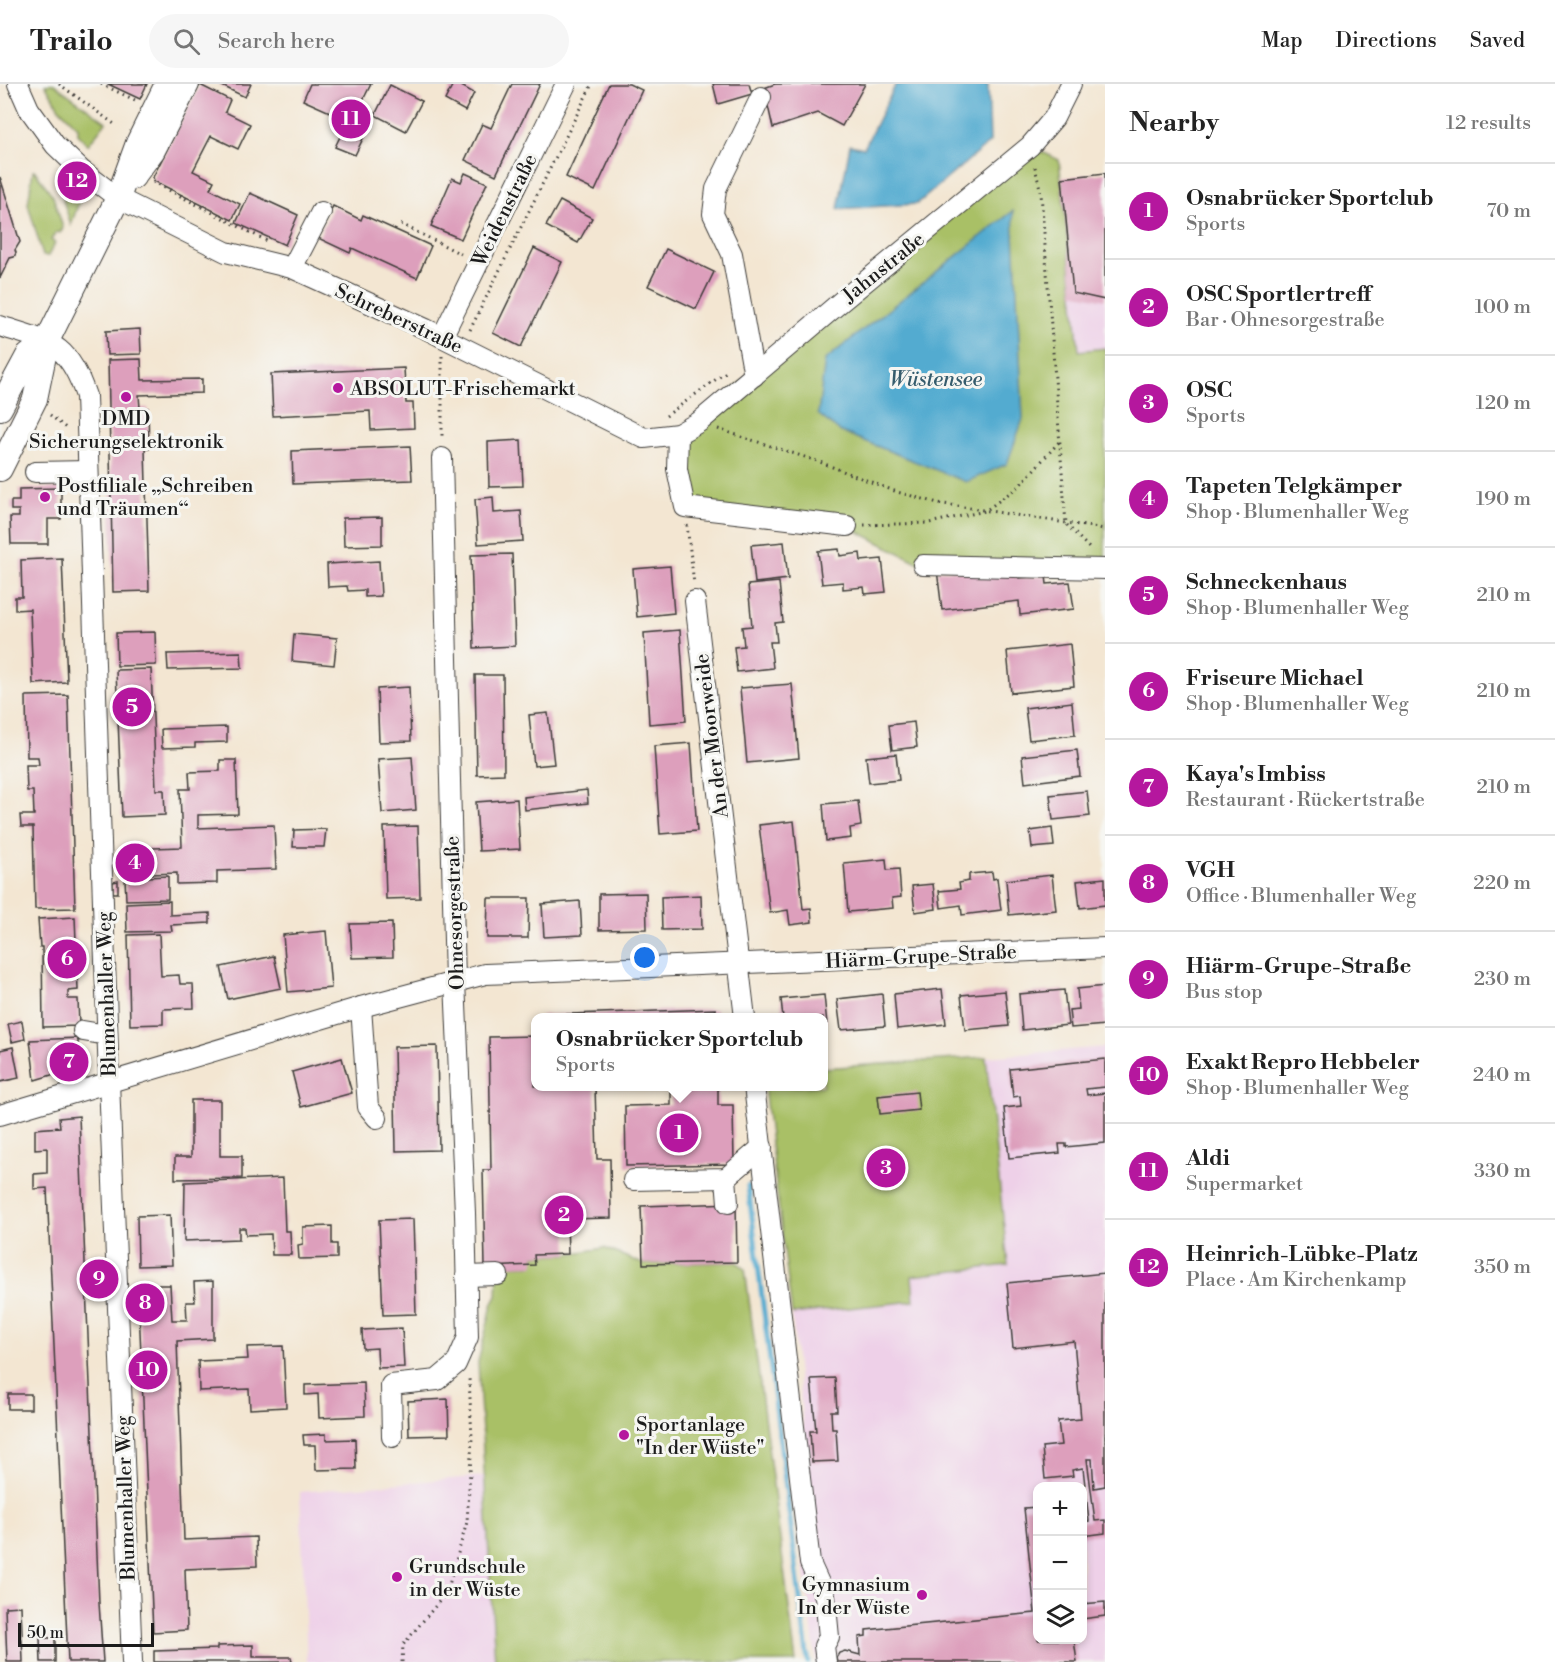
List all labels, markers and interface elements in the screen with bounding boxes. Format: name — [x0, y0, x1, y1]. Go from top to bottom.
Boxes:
search box — [149, 14, 569, 68]
text: Trailo — [30, 24, 113, 59]
icon: search — [170, 25, 203, 58]
text: Search here — [218, 28, 335, 55]
text: Map — [1261, 28, 1303, 54]
text: Directions — [1336, 28, 1437, 54]
text: Saved — [1470, 28, 1525, 54]
pin: 11 — [332, 96, 370, 141]
text: Nearby — [1129, 107, 1219, 139]
text: 12 results — [1446, 111, 1531, 136]
street label: Weidenstraße — [467, 150, 544, 272]
pin: 12 — [58, 158, 97, 204]
text: Osnabrücker Sportclub — [1186, 185, 1434, 212]
text: 1 — [1144, 199, 1153, 224]
text: 70 m — [1487, 199, 1531, 224]
text: Sports — [1186, 212, 1245, 237]
street label: Jahnstraße — [837, 227, 930, 309]
street label: Schreberstraße — [331, 279, 466, 360]
text: OSC Sportlertreff — [1186, 281, 1371, 308]
text: 2 — [1142, 295, 1155, 320]
text: 100 m — [1475, 295, 1531, 320]
text: Bar · Ohnesorgestraße — [1186, 308, 1385, 333]
water label: Wüstensee — [890, 367, 983, 393]
place label: ABSOLUT-Frischemarkt — [349, 377, 576, 402]
text: OSC — [1186, 377, 1232, 404]
marker: ABSOLUT-Frischemarkt — [331, 381, 345, 395]
marker: DMD Sicherungselektronik — [119, 390, 133, 404]
text: 3 — [1142, 391, 1155, 416]
text: 120 m — [1476, 391, 1531, 416]
text: Sports — [1186, 404, 1245, 429]
place label: DMD Sicherungselektronik — [29, 407, 225, 455]
text: Tapeten Telgkämper — [1186, 473, 1402, 500]
place label: Postfiliale „Schreiben und Träumen“ — [57, 474, 254, 522]
text: 4 — [1142, 487, 1155, 512]
text: 190 m — [1476, 487, 1531, 512]
marker: Postfiliale „Schreiben und Träumen“ — [38, 490, 52, 504]
text: Shop · Blumenhaller Weg — [1186, 500, 1409, 525]
text: Schneckenhaus — [1186, 569, 1347, 596]
text: 5 — [1142, 583, 1155, 608]
text: 210 m — [1476, 583, 1531, 608]
text: Shop · Blumenhaller Weg — [1186, 596, 1409, 621]
street label: An der Moorweide — [690, 652, 735, 820]
text: Friseure Michael — [1186, 665, 1363, 692]
text: 6 — [1142, 679, 1155, 704]
text: 210 m — [1476, 679, 1531, 704]
pin: 5 — [112, 684, 152, 730]
text: Shop · Blumenhaller Weg — [1186, 692, 1409, 717]
text: Kaya's Imbiss — [1186, 761, 1326, 788]
text: 7 — [1143, 775, 1154, 800]
text: 210 m — [1476, 775, 1531, 800]
text: Restaurant · Rückertstraße — [1186, 788, 1425, 813]
street label: Ohnesorgestraße — [440, 835, 471, 990]
pin: 4 — [116, 840, 154, 886]
text: VGH — [1186, 857, 1235, 884]
text: 8 — [1142, 871, 1155, 896]
text: 220 m — [1473, 871, 1531, 896]
text: Office · Blumenhaller Weg — [1186, 884, 1416, 909]
street label: Blumenhaller Weg — [92, 910, 123, 1078]
pin: 6 — [48, 936, 86, 982]
street label: Hiärm-Grupe-Straße — [825, 940, 1017, 975]
your location — [630, 943, 659, 972]
text: Hiärm-Grupe-Straße — [1186, 953, 1411, 980]
text: 9 — [1142, 967, 1155, 992]
text: 230 m — [1474, 967, 1531, 992]
text: Bus stop — [1186, 980, 1263, 1005]
popup — [531, 1013, 828, 1091]
text: Osnabrücker Sportclub — [556, 1026, 803, 1053]
pin: 7 — [50, 1040, 88, 1084]
text: Exakt Repro Hebbeler — [1186, 1049, 1420, 1076]
text: Sports — [556, 1053, 615, 1078]
text: 10 — [1137, 1063, 1160, 1088]
text: 240 m — [1473, 1063, 1531, 1088]
text: Shop · Blumenhaller Weg — [1186, 1076, 1409, 1101]
pin: 1 — [660, 1110, 698, 1156]
text: Aldi — [1186, 1145, 1230, 1172]
pin: 3 — [866, 1146, 906, 1190]
text: 11 — [1139, 1159, 1158, 1184]
text: 330 m — [1474, 1159, 1531, 1184]
text: Supermarket — [1186, 1172, 1303, 1197]
pin: 2 — [544, 1192, 584, 1238]
text: Heinrich-Lübke-Platz — [1186, 1241, 1418, 1268]
text: 12 — [1137, 1255, 1160, 1280]
text: 350 m — [1474, 1255, 1531, 1280]
pin: 9 — [80, 1256, 118, 1302]
text: Place · Am Kirchenkamp — [1186, 1268, 1407, 1293]
pin: 8 — [126, 1280, 164, 1326]
pin: 10 — [128, 1348, 168, 1392]
place label: Sportanlage "In der Wüste" — [636, 1413, 764, 1461]
street label: Blumenhaller Weg — [111, 1414, 142, 1582]
marker: Sportanlage "In der Wüste" — [617, 1428, 631, 1442]
map controls — [1033, 1482, 1087, 1644]
button: + — [1033, 1482, 1087, 1536]
button: − — [1033, 1536, 1087, 1590]
place label: Grundschule in der Wüste — [409, 1555, 526, 1603]
marker: Grundschule in der Wüste — [390, 1570, 404, 1584]
place label: Gymnasium In der Wüste — [797, 1573, 910, 1621]
marker: Gymnasium In der Wüste — [915, 1588, 929, 1602]
button: layers — [1033, 1590, 1087, 1644]
scale bar — [18, 1620, 154, 1648]
text: 50 m — [27, 1623, 64, 1643]

